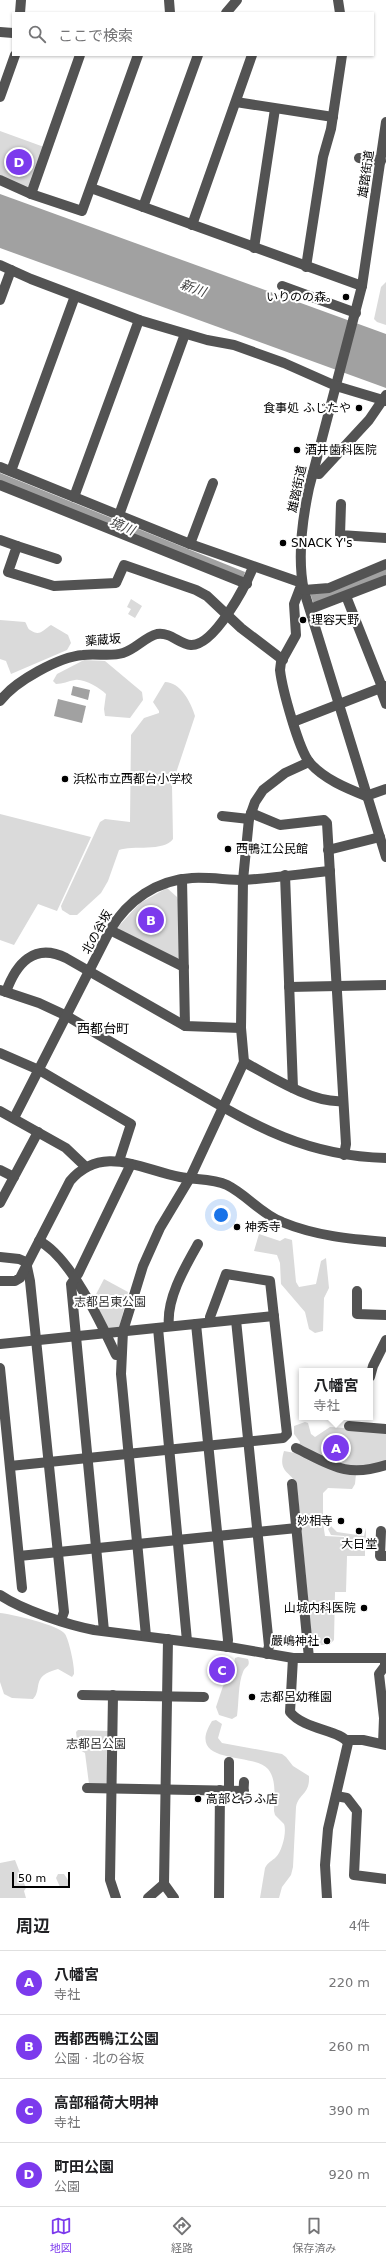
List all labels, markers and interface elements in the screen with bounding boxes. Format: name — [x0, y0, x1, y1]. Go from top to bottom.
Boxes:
search box — [12, 12, 374, 56]
icon: search — [26, 23, 48, 45]
text: ここで検索 — [58, 27, 133, 45]
pin: D — [6, 147, 32, 177]
street label: 雄踏街道 — [356, 149, 376, 199]
water label: 新川 — [178, 277, 210, 300]
place label: いりのの森。 — [266, 290, 338, 304]
marker: いりのの森。 — [341, 292, 351, 302]
place label: 食事処 ふじたや — [263, 401, 351, 415]
marker: 食事処 ふじたや — [354, 403, 364, 413]
place label: 酒井歯科医院 — [305, 443, 377, 457]
marker: 酒井歯科医院 — [292, 445, 302, 455]
street label: 雄踏街道 — [285, 464, 309, 514]
water label: 境川 — [107, 514, 139, 539]
place label: SNACK Y's — [291, 536, 353, 550]
marker: SNACK Y's — [278, 538, 288, 548]
place label: 理容天野 — [311, 613, 359, 627]
marker: 理容天野 — [298, 615, 308, 625]
street label: 薬蔵坂 — [84, 631, 122, 649]
place label: 浜松市立西都台小学校 — [73, 772, 193, 786]
marker: 浜松市立西都台小学校 — [60, 774, 70, 784]
place label: 西鴨江公民館 — [236, 842, 308, 856]
marker: 西鴨江公民館 — [223, 844, 233, 854]
pin: B — [138, 905, 164, 935]
street label: 北の谷坂 — [79, 908, 115, 956]
district label: 西都台町 — [77, 1021, 129, 1036]
your location — [211, 1205, 231, 1225]
place label: 神秀寺 — [245, 1220, 281, 1234]
marker: 神秀寺 — [232, 1222, 242, 1232]
park label: 志都呂東公園 — [74, 1295, 146, 1309]
popup — [299, 1368, 373, 1420]
text: 八幡宮 — [313, 1377, 359, 1395]
text: 寺社 — [313, 1398, 340, 1413]
pin: A — [323, 1433, 349, 1463]
place label: 妙相寺 — [297, 1514, 333, 1528]
marker: 妙相寺 — [336, 1516, 346, 1526]
marker: 大日堂 — [354, 1526, 364, 1536]
place label: 大日堂 — [341, 1537, 377, 1551]
place label: 山城内科医院 — [284, 1601, 356, 1615]
marker: 山城内科医院 — [359, 1603, 369, 1613]
place label: 嚴嶋神社 — [271, 1634, 319, 1648]
marker: 嚴嶋神社 — [322, 1636, 332, 1646]
pin: C — [209, 1655, 235, 1685]
place label: 志都呂幼稚園 — [260, 1690, 332, 1704]
marker: 志都呂幼稚園 — [247, 1692, 257, 1702]
park label: 志都呂公園 — [66, 1737, 126, 1751]
place label: 高部とうふ店 — [206, 1792, 278, 1806]
marker: 高部とうふ店 — [193, 1794, 203, 1804]
scale bar — [12, 1870, 70, 1889]
text: 50 m — [18, 1872, 46, 1885]
text: 周辺 — [16, 1916, 50, 1936]
text: 4件 — [349, 1918, 370, 1933]
text: 八幡宮 — [54, 1966, 99, 1984]
text: A — [24, 1975, 34, 1990]
text: 220 m — [328, 1975, 370, 1990]
text: 寺社 — [54, 1987, 80, 2002]
text: 西都西鴨江公園 — [54, 2030, 159, 2048]
text: B — [24, 2039, 34, 2054]
text: 260 m — [328, 2039, 370, 2054]
text: 公園 · 北の谷坂 — [54, 2051, 144, 2066]
text: 高部稲荷大明神 — [54, 2094, 159, 2112]
text: C — [24, 2103, 34, 2118]
text: 390 m — [328, 2103, 370, 2118]
text: 寺社 — [54, 2115, 80, 2130]
text: 町田公園 — [54, 2158, 114, 2176]
text: D — [24, 2167, 34, 2182]
text: 920 m — [328, 2167, 370, 2182]
text: 公園 — [54, 2179, 80, 2194]
tab: 地図 — [50, 2215, 72, 2255]
tab: 経路 — [171, 2215, 193, 2255]
tab: 保存済み — [292, 2215, 336, 2255]

